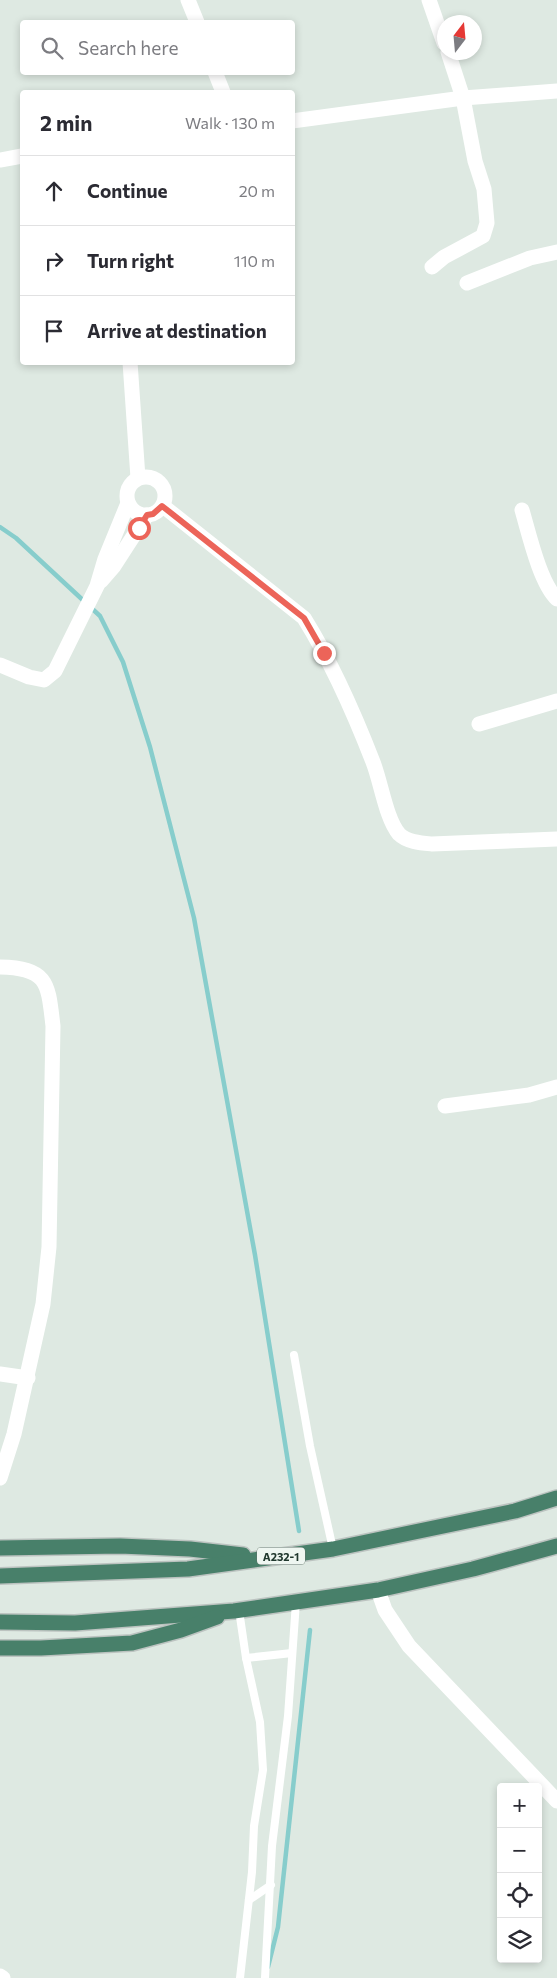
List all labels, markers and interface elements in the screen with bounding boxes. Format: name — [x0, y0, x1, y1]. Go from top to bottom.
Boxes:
north arrow — [437, 15, 482, 60]
search box — [20, 20, 295, 75]
icon: search — [38, 34, 66, 62]
text: Search here — [78, 36, 178, 59]
text: 2 min — [40, 110, 92, 135]
text: Walk · 130 m — [185, 113, 275, 132]
icon: ahead — [40, 177, 68, 205]
text: Continue — [87, 179, 167, 202]
text: 20 m — [239, 181, 275, 200]
icon: right — [40, 247, 68, 275]
text: Turn right — [87, 249, 174, 272]
text: 110 m — [234, 251, 275, 270]
icon: arrive — [40, 317, 68, 345]
text: Arrive at destination — [87, 319, 267, 342]
route start — [128, 517, 151, 540]
route end — [313, 642, 336, 665]
road number: A232-1 — [257, 1548, 305, 1564]
map controls — [497, 1783, 542, 1963]
button: + — [497, 1783, 542, 1828]
button: − — [497, 1828, 542, 1873]
button: locate — [497, 1873, 542, 1918]
button: layers — [497, 1918, 542, 1963]

